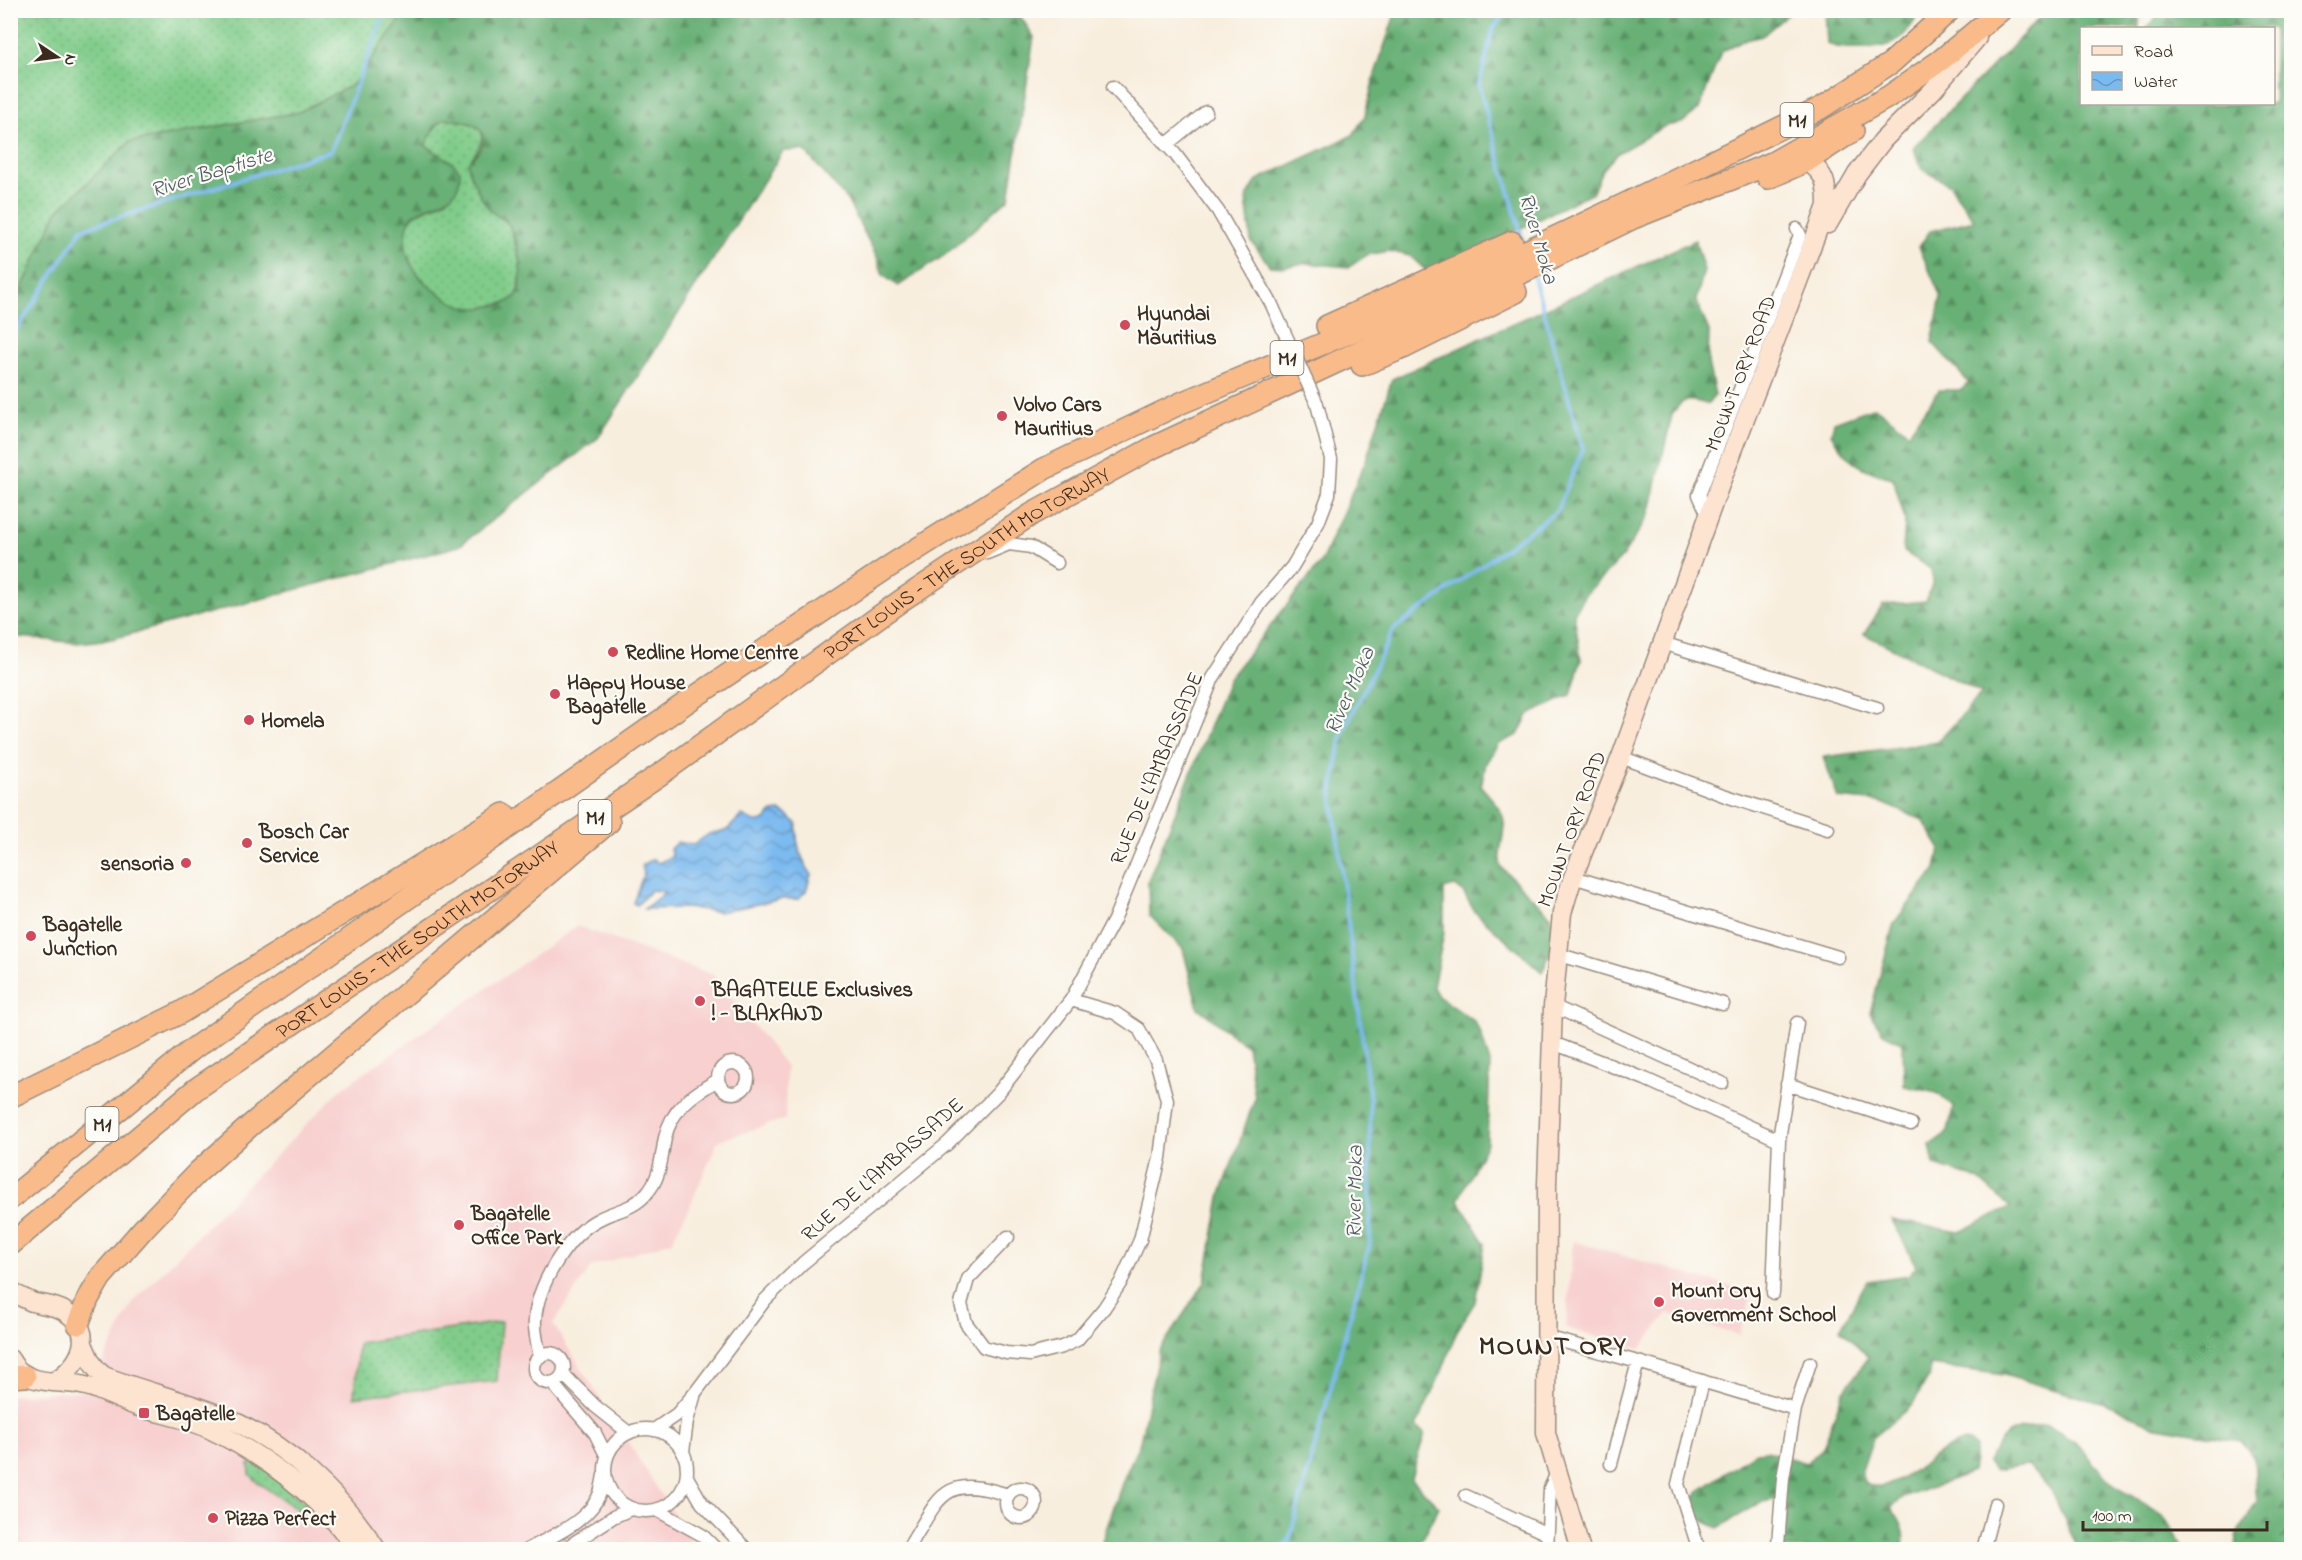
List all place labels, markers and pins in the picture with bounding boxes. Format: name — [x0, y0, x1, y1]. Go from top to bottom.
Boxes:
place label: Hyundai Mauritius — [1137, 300, 1217, 354]
marker: Hyundai Mauritius — [1118, 318, 1132, 332]
place label: Volvo Cars Mauritius — [1013, 391, 1102, 445]
marker: Volvo Cars Mauritius — [995, 409, 1009, 423]
place label: Redline Home Centre — [625, 639, 799, 669]
marker: Redline Home Centre — [606, 645, 620, 659]
place label: Happy House Bagatelle — [566, 669, 686, 725]
marker: Happy House Bagatelle — [548, 687, 562, 701]
place label: Homela — [261, 707, 325, 737]
marker: Homela — [242, 713, 256, 727]
place label: Bosch Car Service — [258, 818, 349, 872]
marker: Bosch Car Service — [240, 836, 254, 850]
place label: sensoria — [100, 850, 174, 880]
marker: sensoria — [179, 856, 193, 870]
place label: Bagatelle Junction — [42, 911, 123, 965]
marker: Bagatelle Junction — [24, 929, 38, 943]
place label: BAGATELLE Exclusives ! - BLAXAND — [711, 976, 913, 1030]
marker: BAGATELLE Exclusives ! - BLAXAND — [693, 994, 707, 1008]
place label: Bagatelle Office Park — [470, 1200, 564, 1254]
marker: Bagatelle Office Park — [452, 1218, 466, 1232]
place label: Mount Ory Government School — [1671, 1277, 1836, 1331]
marker: Mount Ory Government School — [1652, 1295, 1666, 1309]
place label: Bagatelle — [155, 1400, 236, 1432]
marker: Bagatelle — [137, 1406, 151, 1420]
place label: Pizza Perfect — [225, 1505, 337, 1535]
marker: Pizza Perfect — [206, 1511, 220, 1525]

